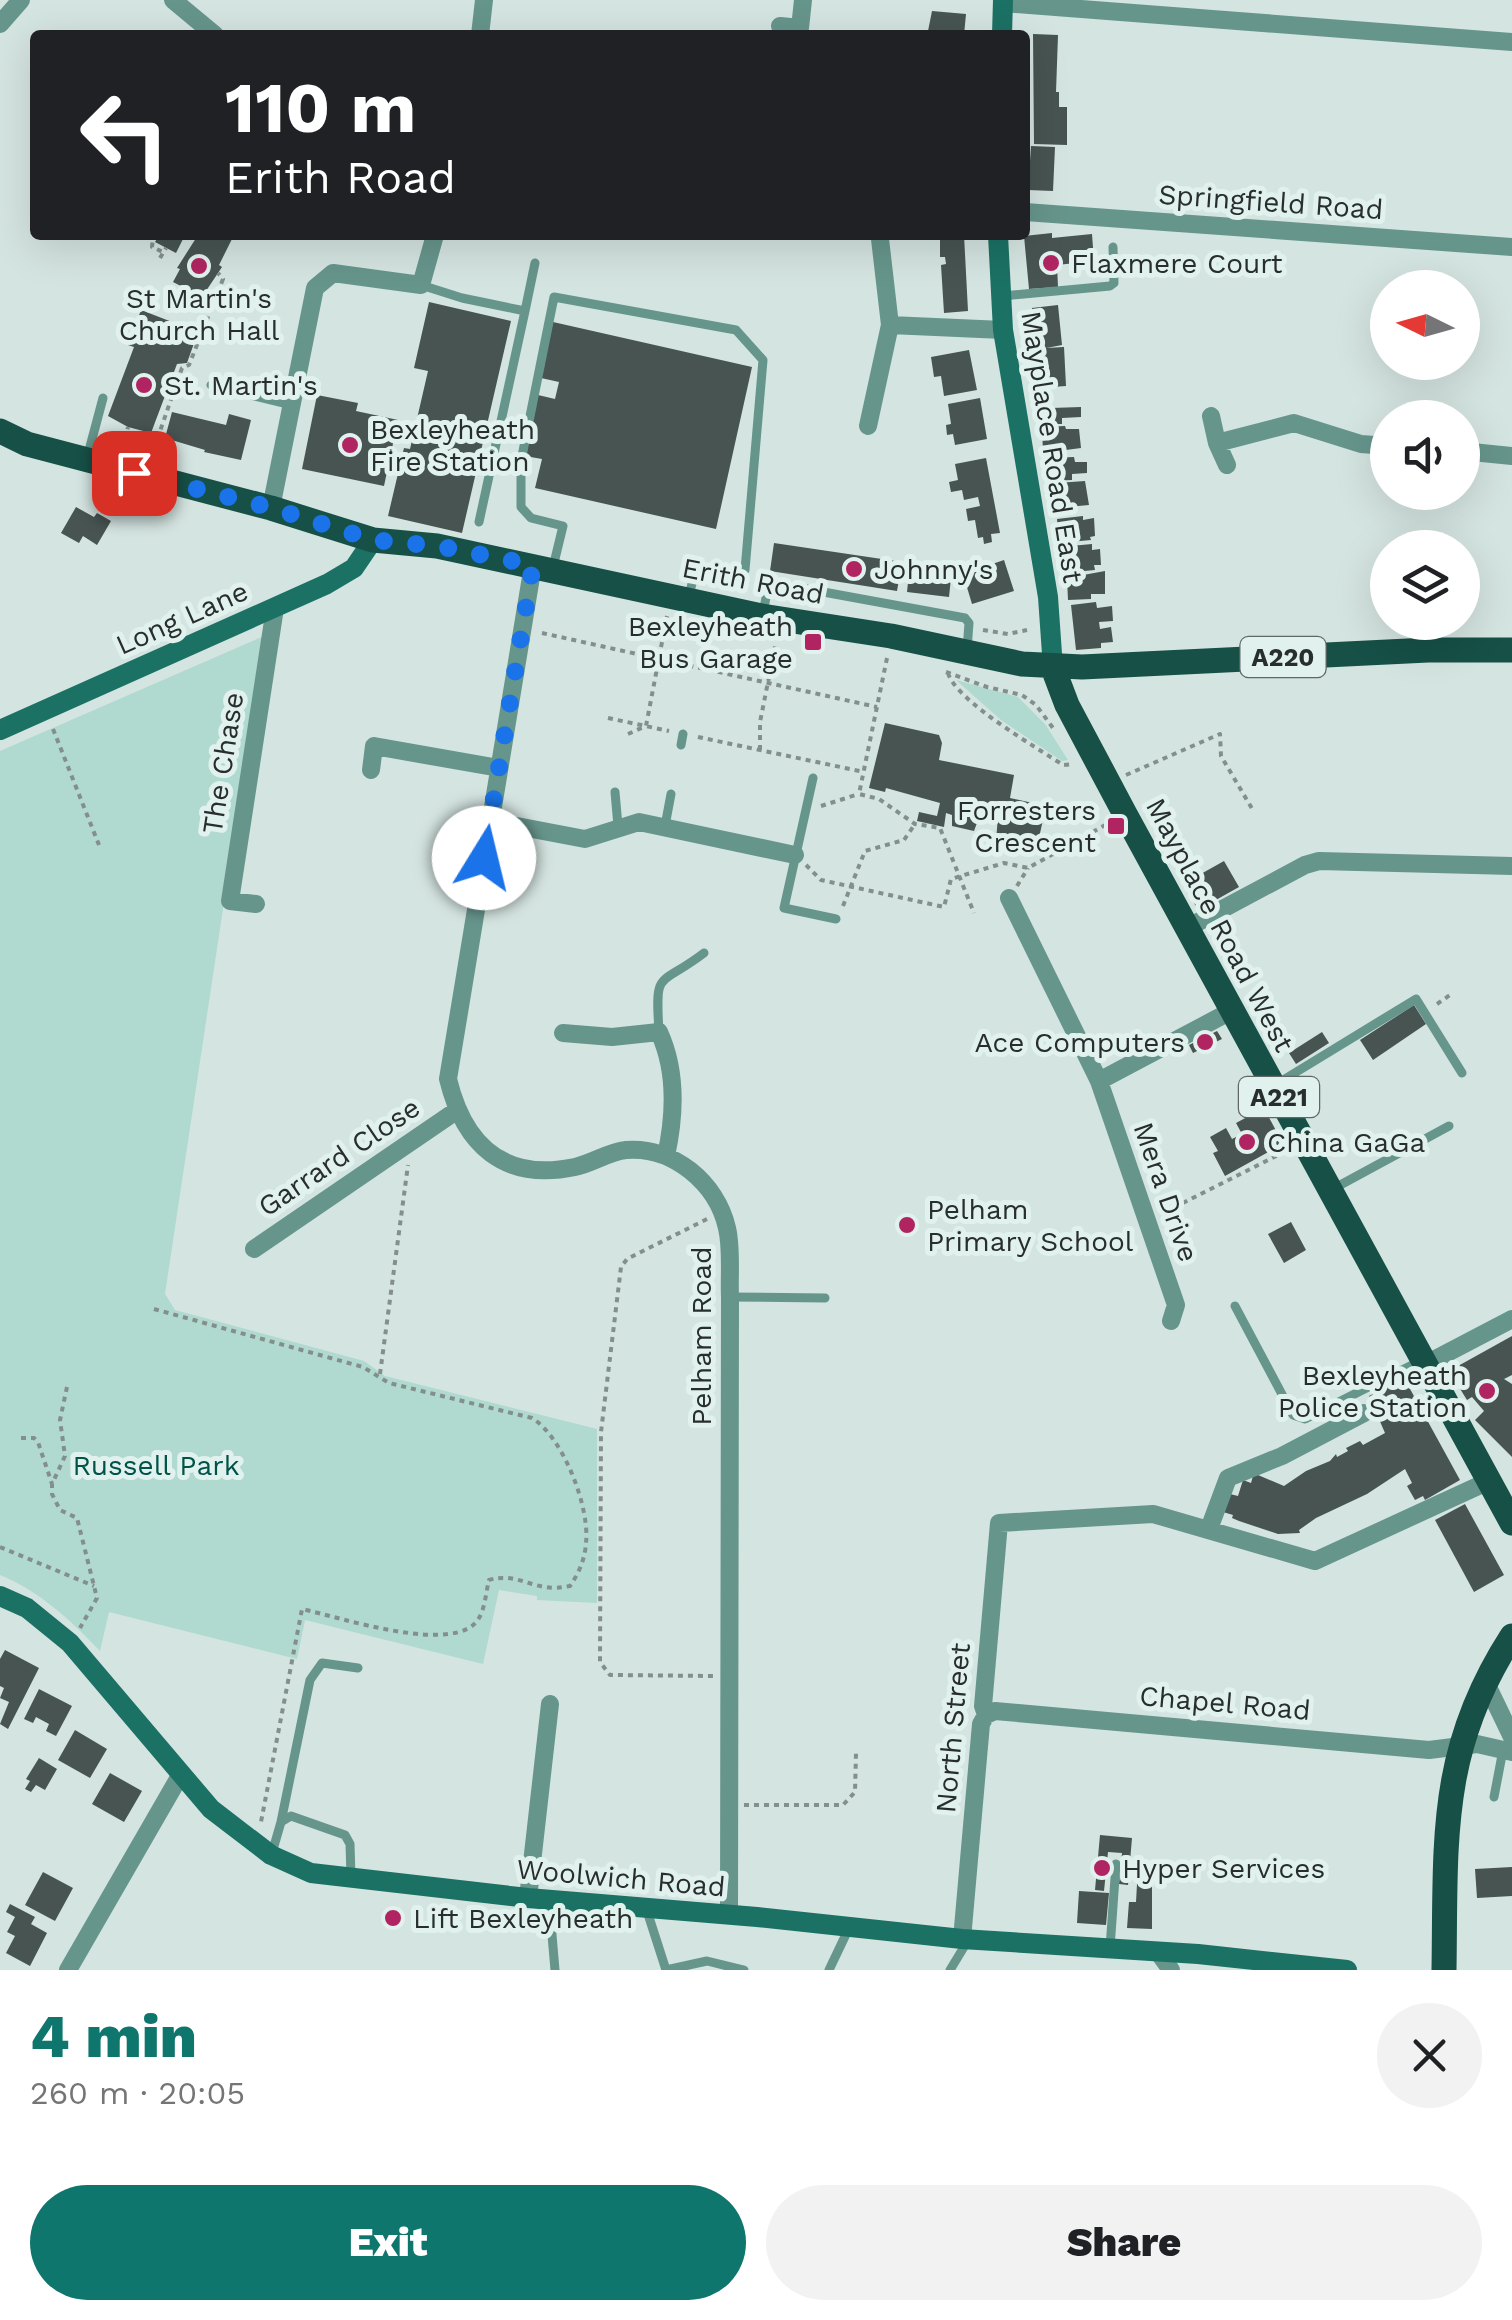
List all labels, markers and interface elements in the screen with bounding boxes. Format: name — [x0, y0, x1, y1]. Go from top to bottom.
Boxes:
text: 110 m — [225, 67, 416, 149]
icon: left — [60, 70, 190, 200]
text: Erith Road — [225, 151, 456, 204]
street label: Springfield Road — [1158, 178, 1384, 226]
place label: Flaxmere Court — [1071, 247, 1283, 280]
marker: Flaxmere Court — [1040, 252, 1062, 274]
marker: St Martin's Church Hall — [188, 255, 210, 277]
north arrow — [1370, 270, 1480, 380]
map controls — [1370, 270, 1480, 640]
place label: St Martin's Church Hall — [119, 282, 280, 347]
street label: Mayplace Road East — [1014, 309, 1090, 585]
place label: St. Martin's — [164, 369, 318, 402]
marker: St. Martin's — [133, 374, 155, 396]
button: sound — [1370, 400, 1480, 510]
place label: Bexleyheath Fire Station — [370, 413, 535, 478]
pin — [92, 431, 177, 516]
marker: Bexleyheath Fire Station — [339, 434, 361, 456]
icon: arrive — [107, 446, 162, 501]
button: layers — [1370, 530, 1480, 640]
street label: Erith Road — [679, 551, 827, 611]
place label: Johnny's — [874, 553, 993, 586]
marker: Johnny's — [843, 558, 865, 580]
street label: Long Lane — [111, 574, 253, 662]
place label: Bexleyheath Bus Garage — [628, 610, 793, 675]
marker: Bexleyheath Bus Garage — [802, 631, 824, 653]
road number: A220 — [1240, 637, 1326, 677]
street label: The Chase — [196, 690, 250, 836]
street label: Mayplace Road West — [1139, 793, 1301, 1058]
place label: Forresters Crescent — [957, 794, 1096, 859]
position arrow — [432, 806, 536, 910]
marker: Forresters Crescent — [1105, 815, 1127, 837]
place label: Ace Computers — [974, 1026, 1185, 1059]
marker: Ace Computers — [1194, 1031, 1216, 1053]
road number: A221 — [1239, 1077, 1319, 1117]
street label: Garrard Close — [252, 1091, 426, 1223]
street label: Mera Drive — [1127, 1118, 1205, 1266]
place label: China GaGa — [1267, 1126, 1425, 1159]
marker: China GaGa — [1236, 1131, 1258, 1153]
place label: Pelham Primary School — [927, 1193, 1134, 1258]
marker: Pelham Primary School — [896, 1214, 918, 1236]
street label: Pelham Road — [685, 1246, 718, 1426]
place label: Bexleyheath Police Station — [1278, 1359, 1467, 1424]
marker: Bexleyheath Police Station — [1476, 1380, 1498, 1402]
park label: Russell Park — [72, 1449, 240, 1482]
street label: North Street — [929, 1641, 977, 1814]
street label: Chapel Road — [1138, 1679, 1312, 1727]
street label: Woolwich Road — [515, 1852, 727, 1904]
place label: Hyper Services — [1122, 1852, 1325, 1885]
marker: Hyper Services — [1091, 1857, 1113, 1879]
place label: Lift Bexleyheath — [413, 1902, 633, 1935]
marker: Lift Bexleyheath — [382, 1907, 404, 1929]
text: 4 min — [30, 2001, 197, 2072]
button: close — [1377, 2003, 1482, 2108]
text: 260 m · 20:05 — [30, 2074, 245, 2112]
button: Exit — [30, 2185, 746, 2300]
button: Share — [766, 2185, 1482, 2300]

